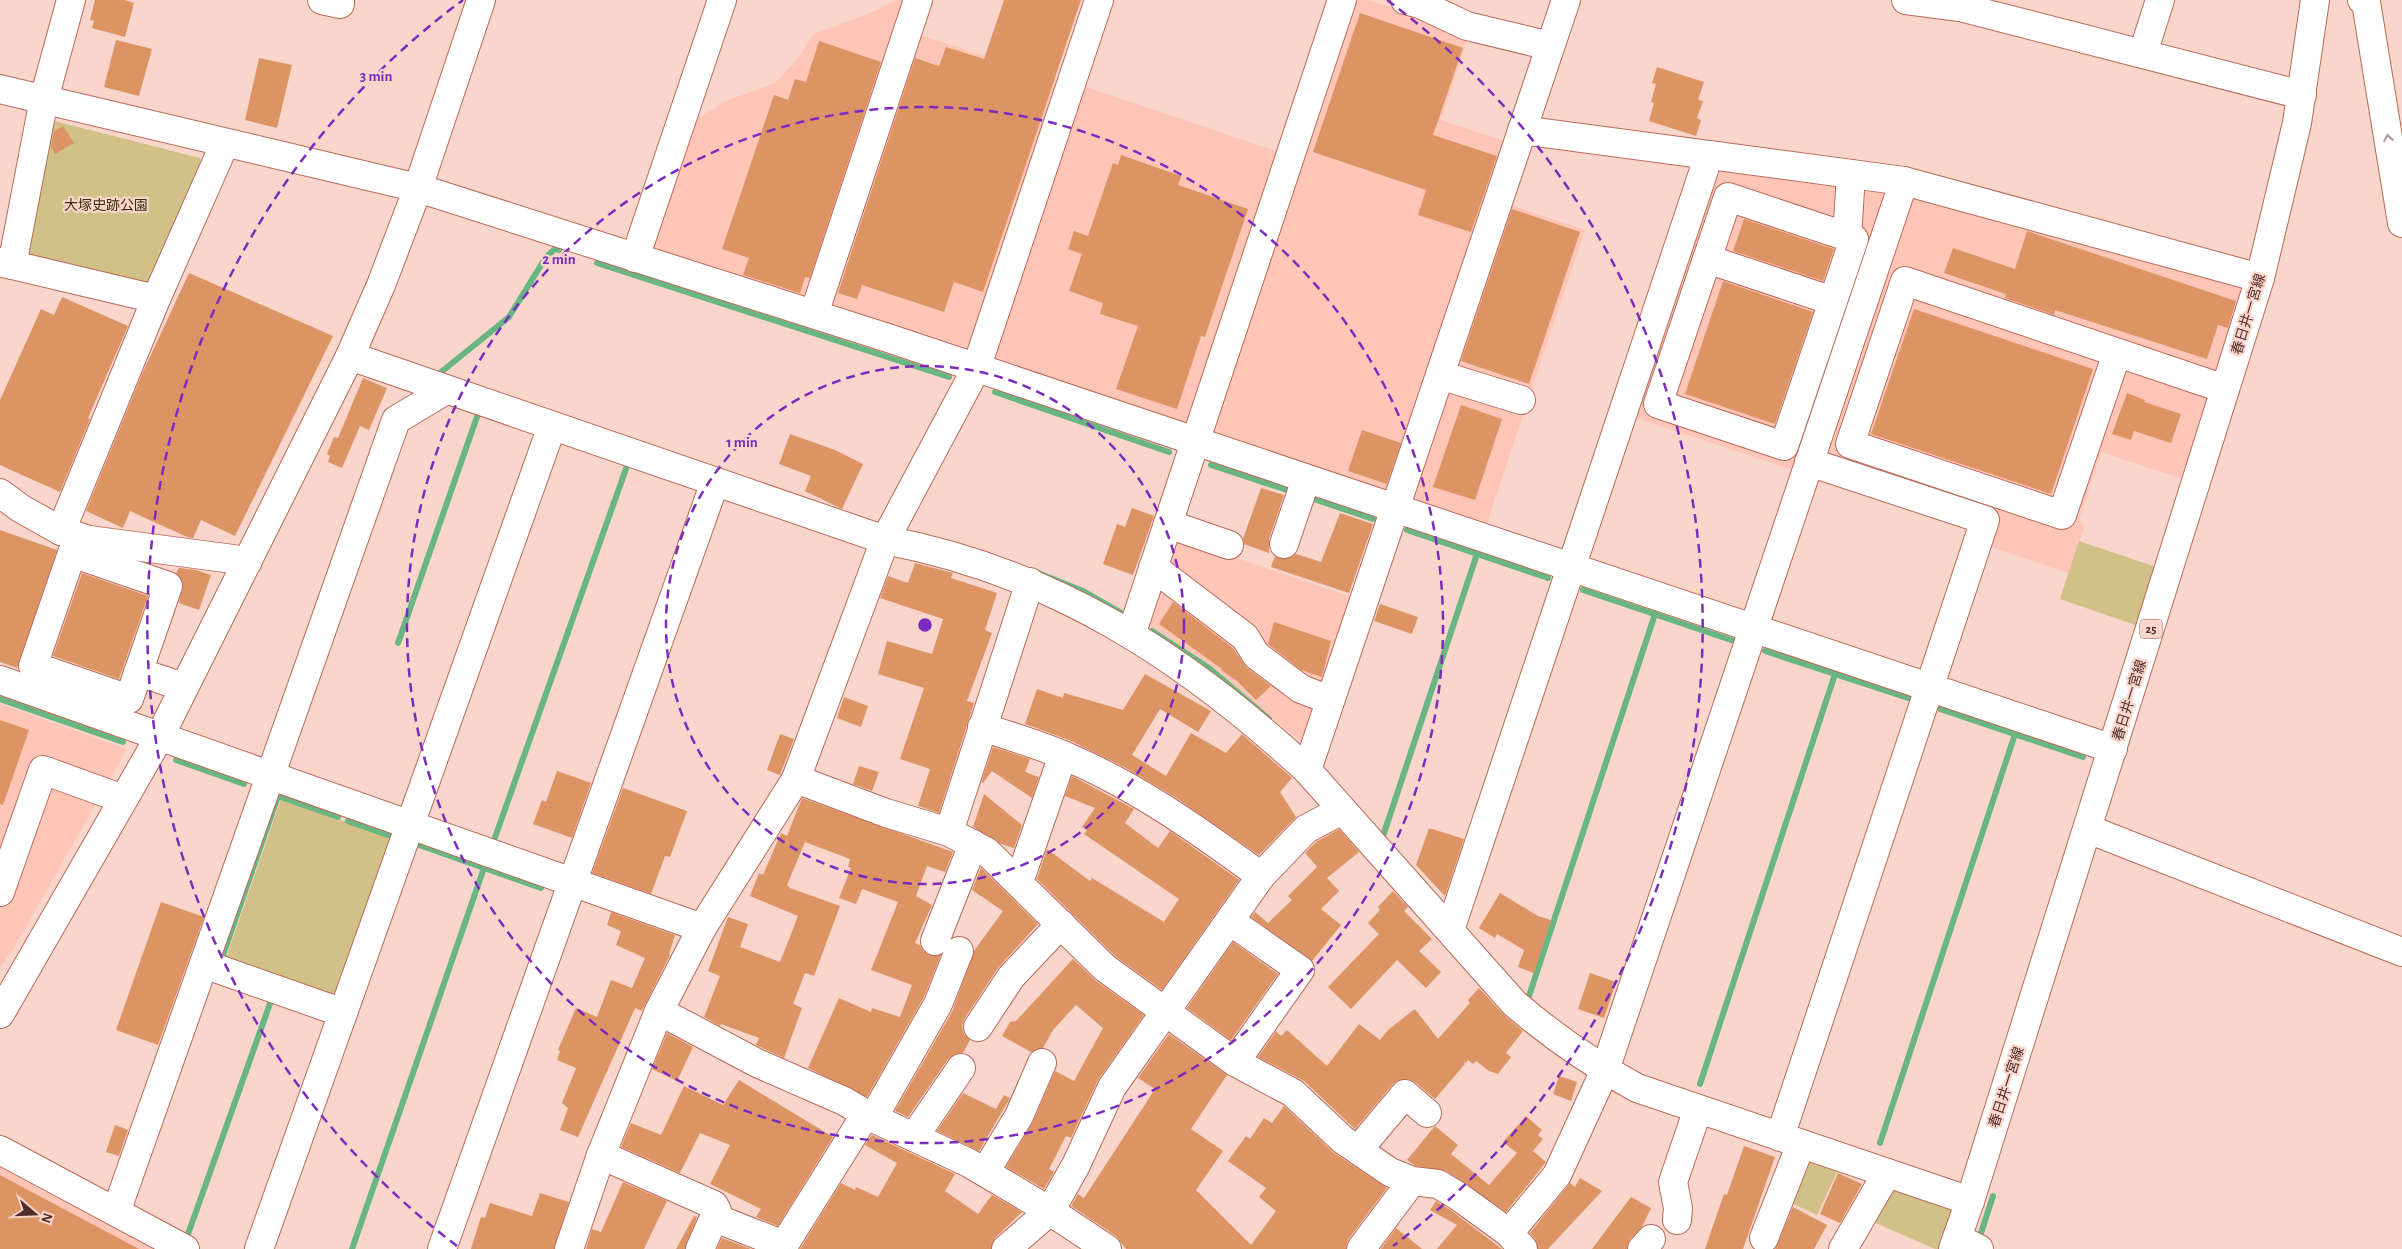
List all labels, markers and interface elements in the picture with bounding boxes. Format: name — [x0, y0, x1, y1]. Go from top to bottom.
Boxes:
text: 3 min — [360, 69, 392, 84]
one-way arrow — [2384, 133, 2394, 142]
park label: 大塚史跡公園 — [64, 198, 148, 213]
text: 2 min — [542, 252, 576, 267]
street label: 春日井一宮線 — [2228, 271, 2268, 357]
text: 1 min — [726, 435, 758, 450]
centre of rings — [916, 616, 934, 634]
road number: 25 — [2140, 620, 2162, 638]
street label: 春日井一宮線 — [2109, 657, 2149, 743]
street label: 春日井一宮線 — [1985, 1045, 2027, 1129]
north arrow — [10, 1189, 60, 1239]
text: N — [38, 1211, 55, 1225]

